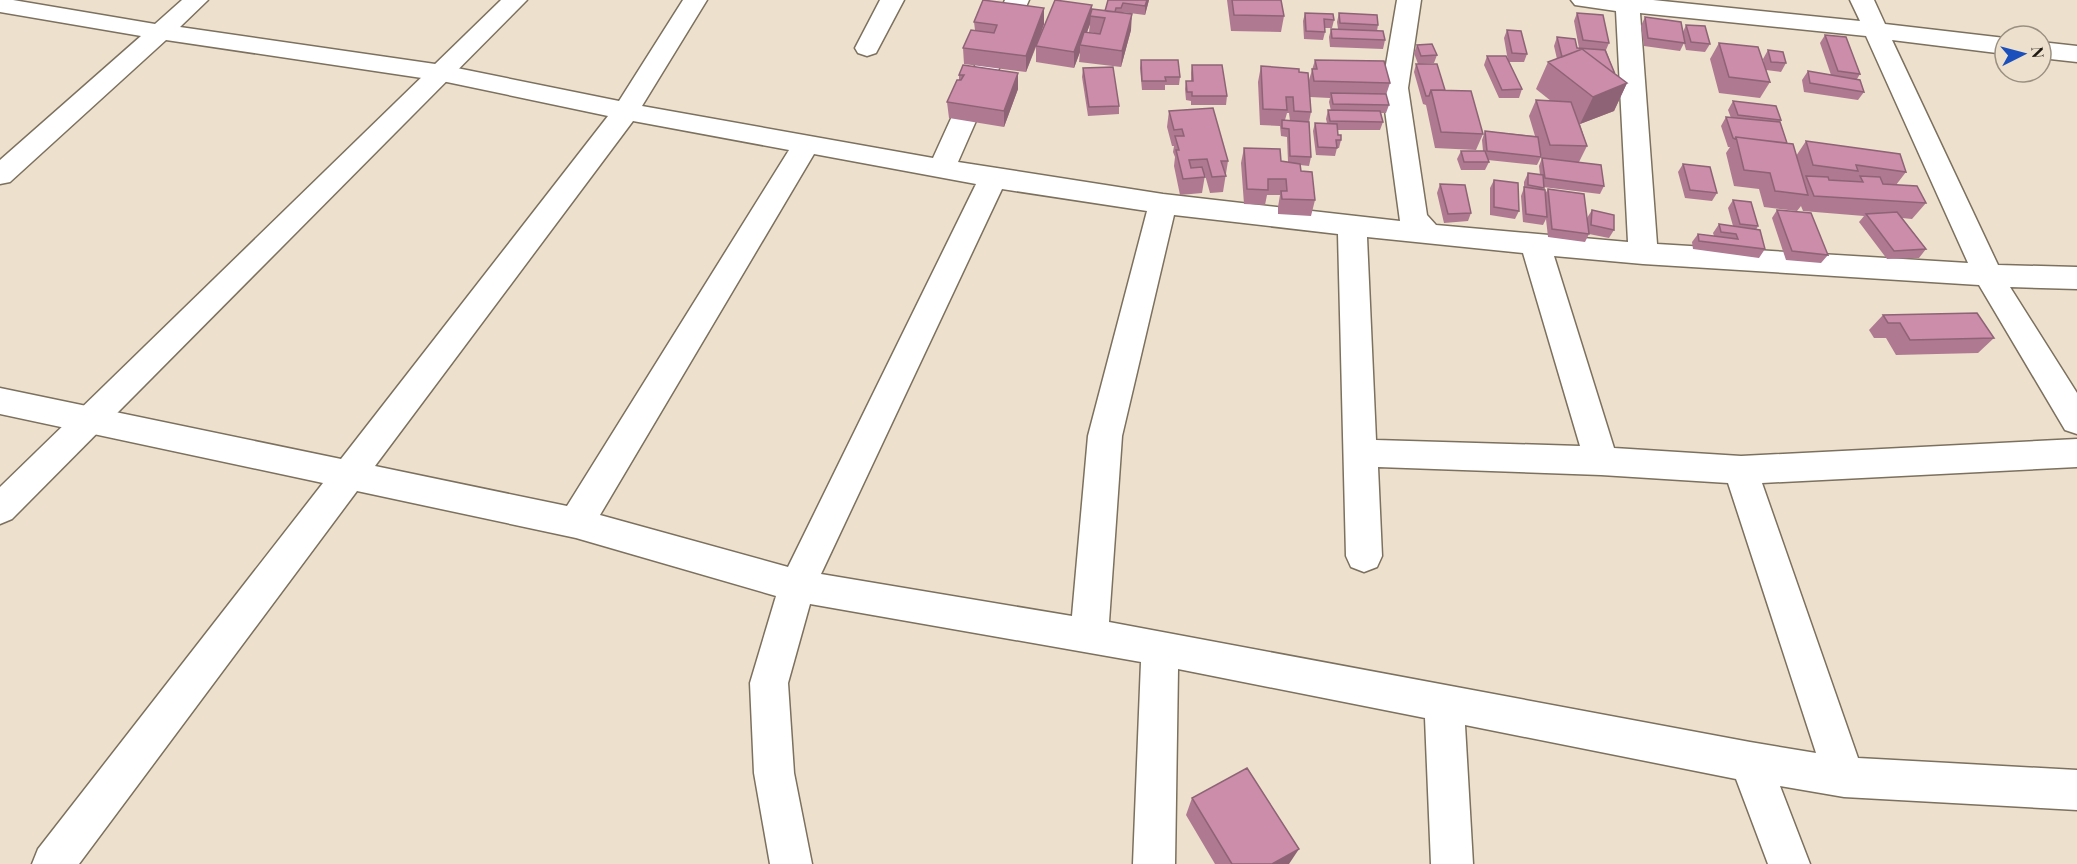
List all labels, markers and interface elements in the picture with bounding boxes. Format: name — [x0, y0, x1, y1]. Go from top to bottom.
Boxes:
north arrow — [1993, 24, 2053, 84]
text: N — [2027, 46, 2050, 60]

